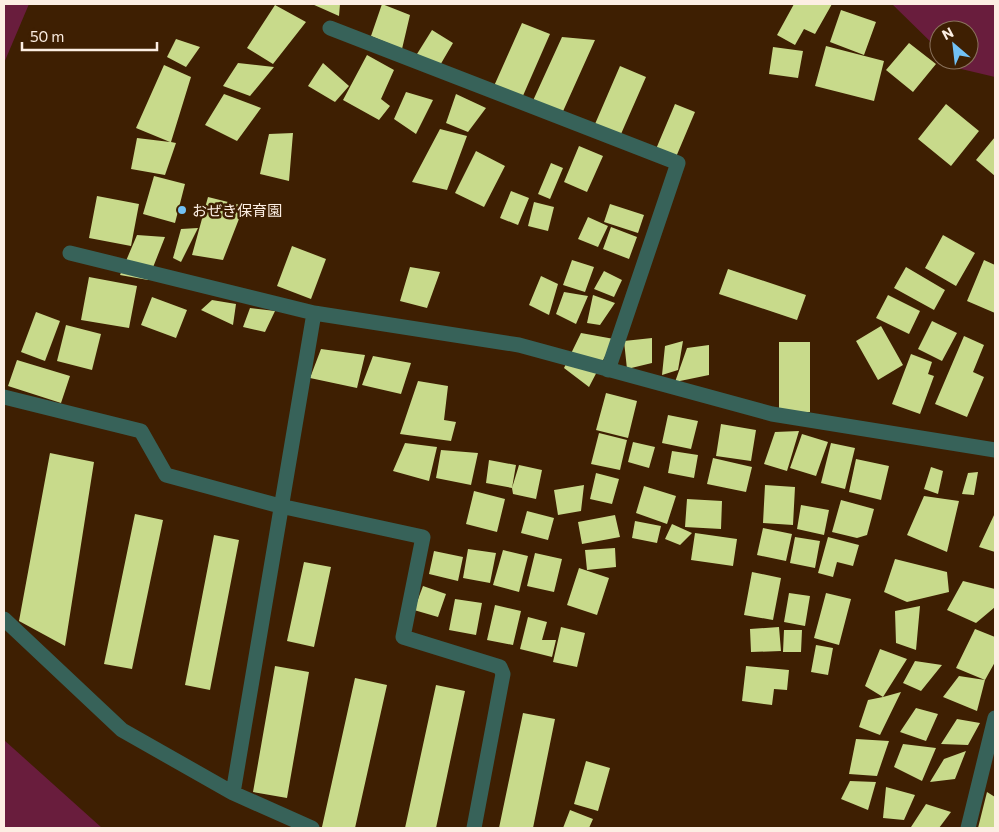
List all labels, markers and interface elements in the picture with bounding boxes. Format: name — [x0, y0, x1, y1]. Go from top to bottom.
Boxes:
scale bar — [22, 20, 158, 52]
north arrow — [929, 20, 979, 70]
text: N — [939, 23, 956, 43]
text: 50 m — [30, 27, 64, 45]
place label: おぜき保育園 — [192, 201, 282, 219]
marker: おぜき保育園 — [176, 204, 188, 216]

